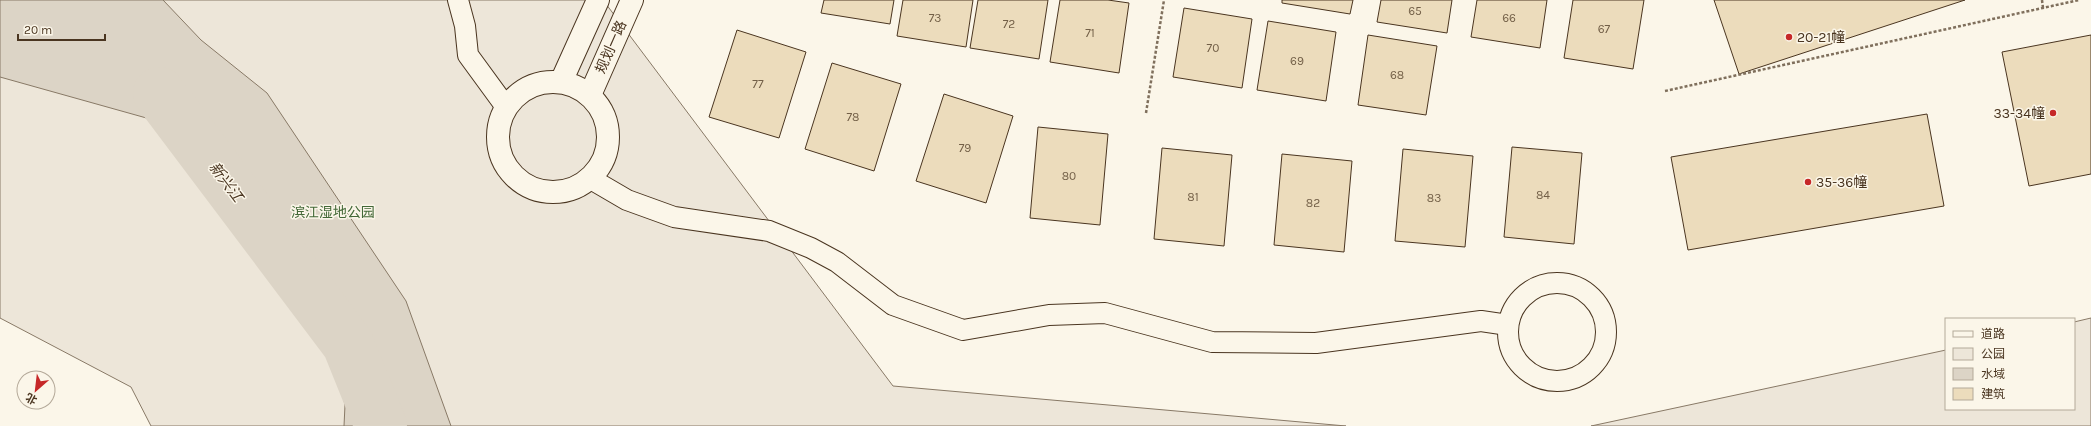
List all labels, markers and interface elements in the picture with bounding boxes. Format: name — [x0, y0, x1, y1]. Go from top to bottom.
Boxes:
house number: 65 — [1408, 4, 1422, 18]
house number: 73 — [929, 11, 941, 25]
house number: 66 — [1502, 11, 1516, 25]
scale bar — [18, 16, 105, 42]
house number: 72 — [1003, 17, 1015, 31]
street label: 规划一路 — [592, 18, 630, 76]
house number: 67 — [1598, 22, 1611, 36]
text: 20 m — [24, 23, 52, 37]
house number: 71 — [1085, 26, 1095, 40]
place label: 20-21幢 — [1797, 29, 1845, 46]
marker: 20-21幢 — [1784, 32, 1794, 42]
house number: 70 — [1207, 41, 1219, 55]
house number: 69 — [1290, 54, 1304, 68]
house number: 68 — [1390, 68, 1404, 82]
house number: 77 — [752, 77, 764, 91]
place label: 33-34幢 — [1994, 105, 2045, 122]
marker: 33-34幢 — [2048, 108, 2058, 118]
house number: 78 — [846, 110, 860, 124]
house number: 79 — [959, 141, 971, 155]
water label: 新兴江 — [205, 159, 248, 207]
house number: 80 — [1062, 169, 1076, 183]
place label: 35-36幢 — [1816, 174, 1867, 191]
marker: 35-36幢 — [1803, 177, 1813, 187]
house number: 84 — [1536, 188, 1550, 202]
house number: 81 — [1187, 190, 1199, 204]
house number: 83 — [1427, 191, 1441, 205]
house number: 82 — [1306, 196, 1320, 210]
park label: 滨江湿地公园 — [291, 204, 375, 221]
legend — [1945, 318, 2075, 410]
text: 道路 — [1981, 327, 2005, 341]
text: 公园 — [1981, 347, 2005, 361]
text: 水域 — [1981, 367, 2005, 381]
north arrow — [16, 370, 56, 410]
text: 建筑 — [1981, 387, 2005, 401]
text: 北 — [24, 390, 39, 407]

